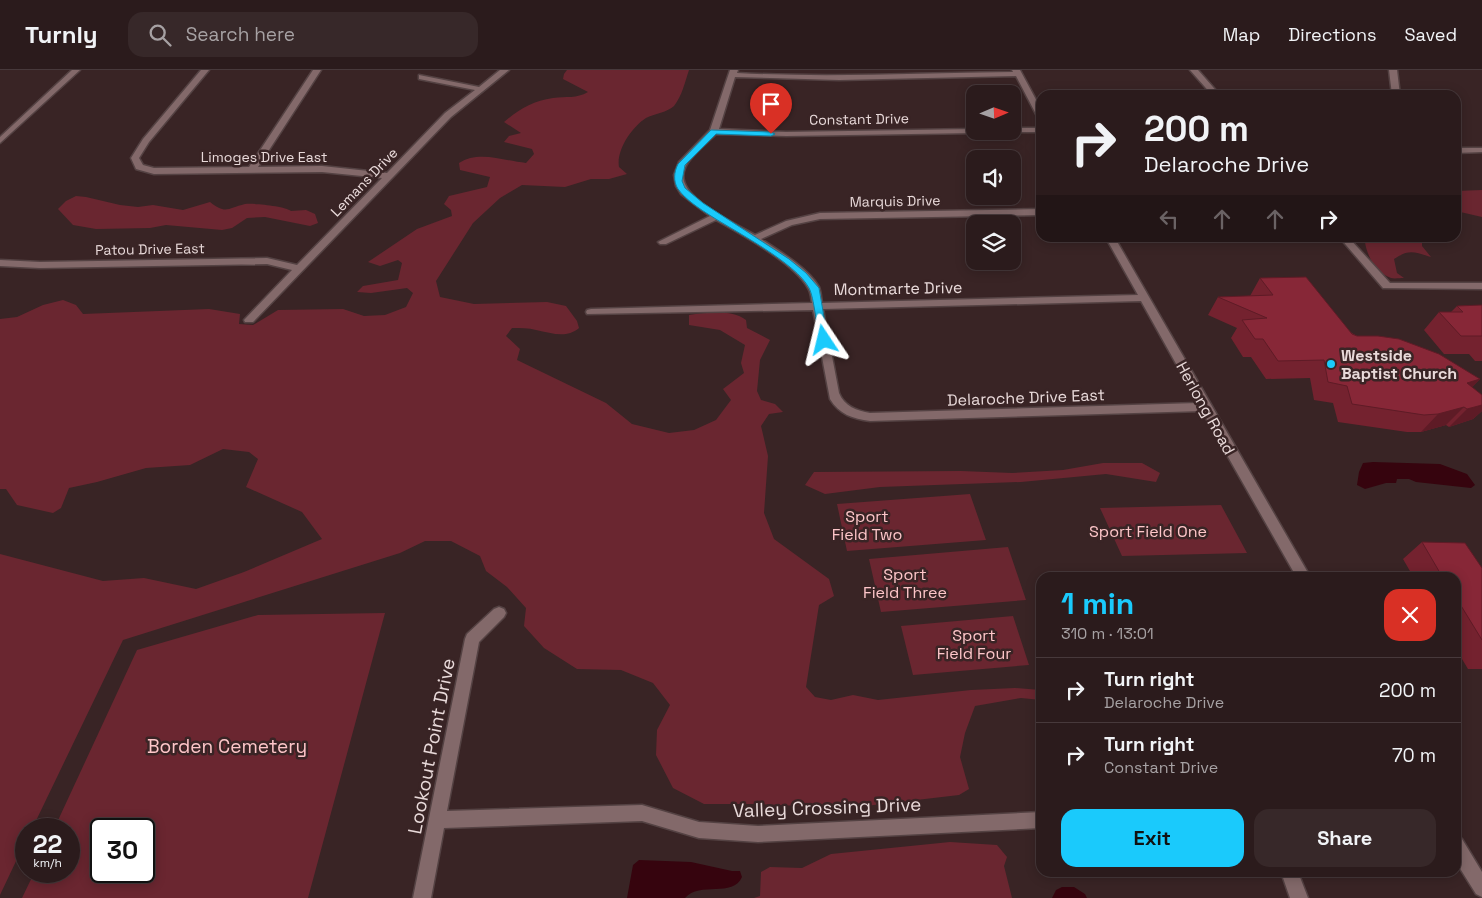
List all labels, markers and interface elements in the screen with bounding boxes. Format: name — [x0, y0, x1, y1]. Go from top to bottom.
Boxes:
search box — [128, 12, 478, 57]
text: Turnly — [25, 19, 98, 50]
icon: search — [146, 21, 174, 49]
text: Search here — [186, 22, 295, 47]
text: Map — [1223, 23, 1260, 46]
text: Directions — [1288, 23, 1377, 46]
text: Saved — [1405, 23, 1457, 46]
pin — [750, 83, 792, 134]
north arrow — [966, 85, 1021, 140]
map controls — [966, 85, 1021, 270]
icon: arrive — [757, 90, 785, 118]
text: 200 m — [1144, 107, 1249, 151]
street label: Constant Drive — [809, 109, 909, 129]
icon: right — [1061, 110, 1126, 175]
street label: Lemans Drive — [327, 144, 401, 220]
street label: Limoges Drive East — [201, 148, 327, 166]
button: sound — [966, 150, 1021, 205]
text: Delaroche Drive — [1144, 150, 1309, 178]
street label: Marquis Drive — [849, 191, 941, 211]
icon: left — [1155, 205, 1183, 233]
icon: ahead — [1208, 205, 1236, 233]
icon: ahead — [1261, 205, 1289, 233]
icon: right — [1314, 205, 1342, 233]
button: layers — [966, 215, 1021, 270]
street label: Patou Drive East — [95, 239, 205, 259]
street label: Montmarte Drive — [834, 277, 963, 300]
position arrow — [797, 313, 849, 365]
place label: Westside Baptist Church — [1341, 345, 1457, 384]
street label: Herlong Road — [1171, 358, 1240, 458]
marker: Westside Baptist Church — [1325, 358, 1337, 370]
street label: Delaroche Drive East — [947, 384, 1105, 411]
park label: Sport Field Two — [832, 506, 902, 545]
park label: Sport Field One — [1089, 521, 1207, 542]
park label: Sport Field Three — [863, 564, 947, 603]
text: 1 min — [1061, 584, 1134, 623]
button: close — [1384, 589, 1436, 641]
text: 310 m · 13:01 — [1061, 623, 1154, 644]
park label: Sport Field Four — [937, 625, 1011, 664]
street label: Lookout Point Drive — [402, 656, 461, 836]
text: Turn right — [1104, 667, 1194, 692]
icon: right — [1061, 676, 1089, 704]
text: 200 m — [1379, 678, 1436, 703]
text: Delaroche Drive — [1104, 692, 1224, 713]
text: Turn right — [1104, 732, 1194, 757]
park label: Borden Cemetery — [147, 734, 307, 759]
icon: right — [1061, 741, 1089, 769]
text: 70 m — [1392, 743, 1436, 768]
text: Constant Drive — [1104, 757, 1218, 778]
street label: Valley Crossing Drive — [732, 792, 922, 823]
button: Exit — [1061, 809, 1244, 867]
button: Share — [1254, 809, 1436, 867]
speed limit sign: 30 — [90, 818, 155, 883]
text: 22 — [33, 828, 62, 860]
text: km/h — [33, 855, 62, 871]

